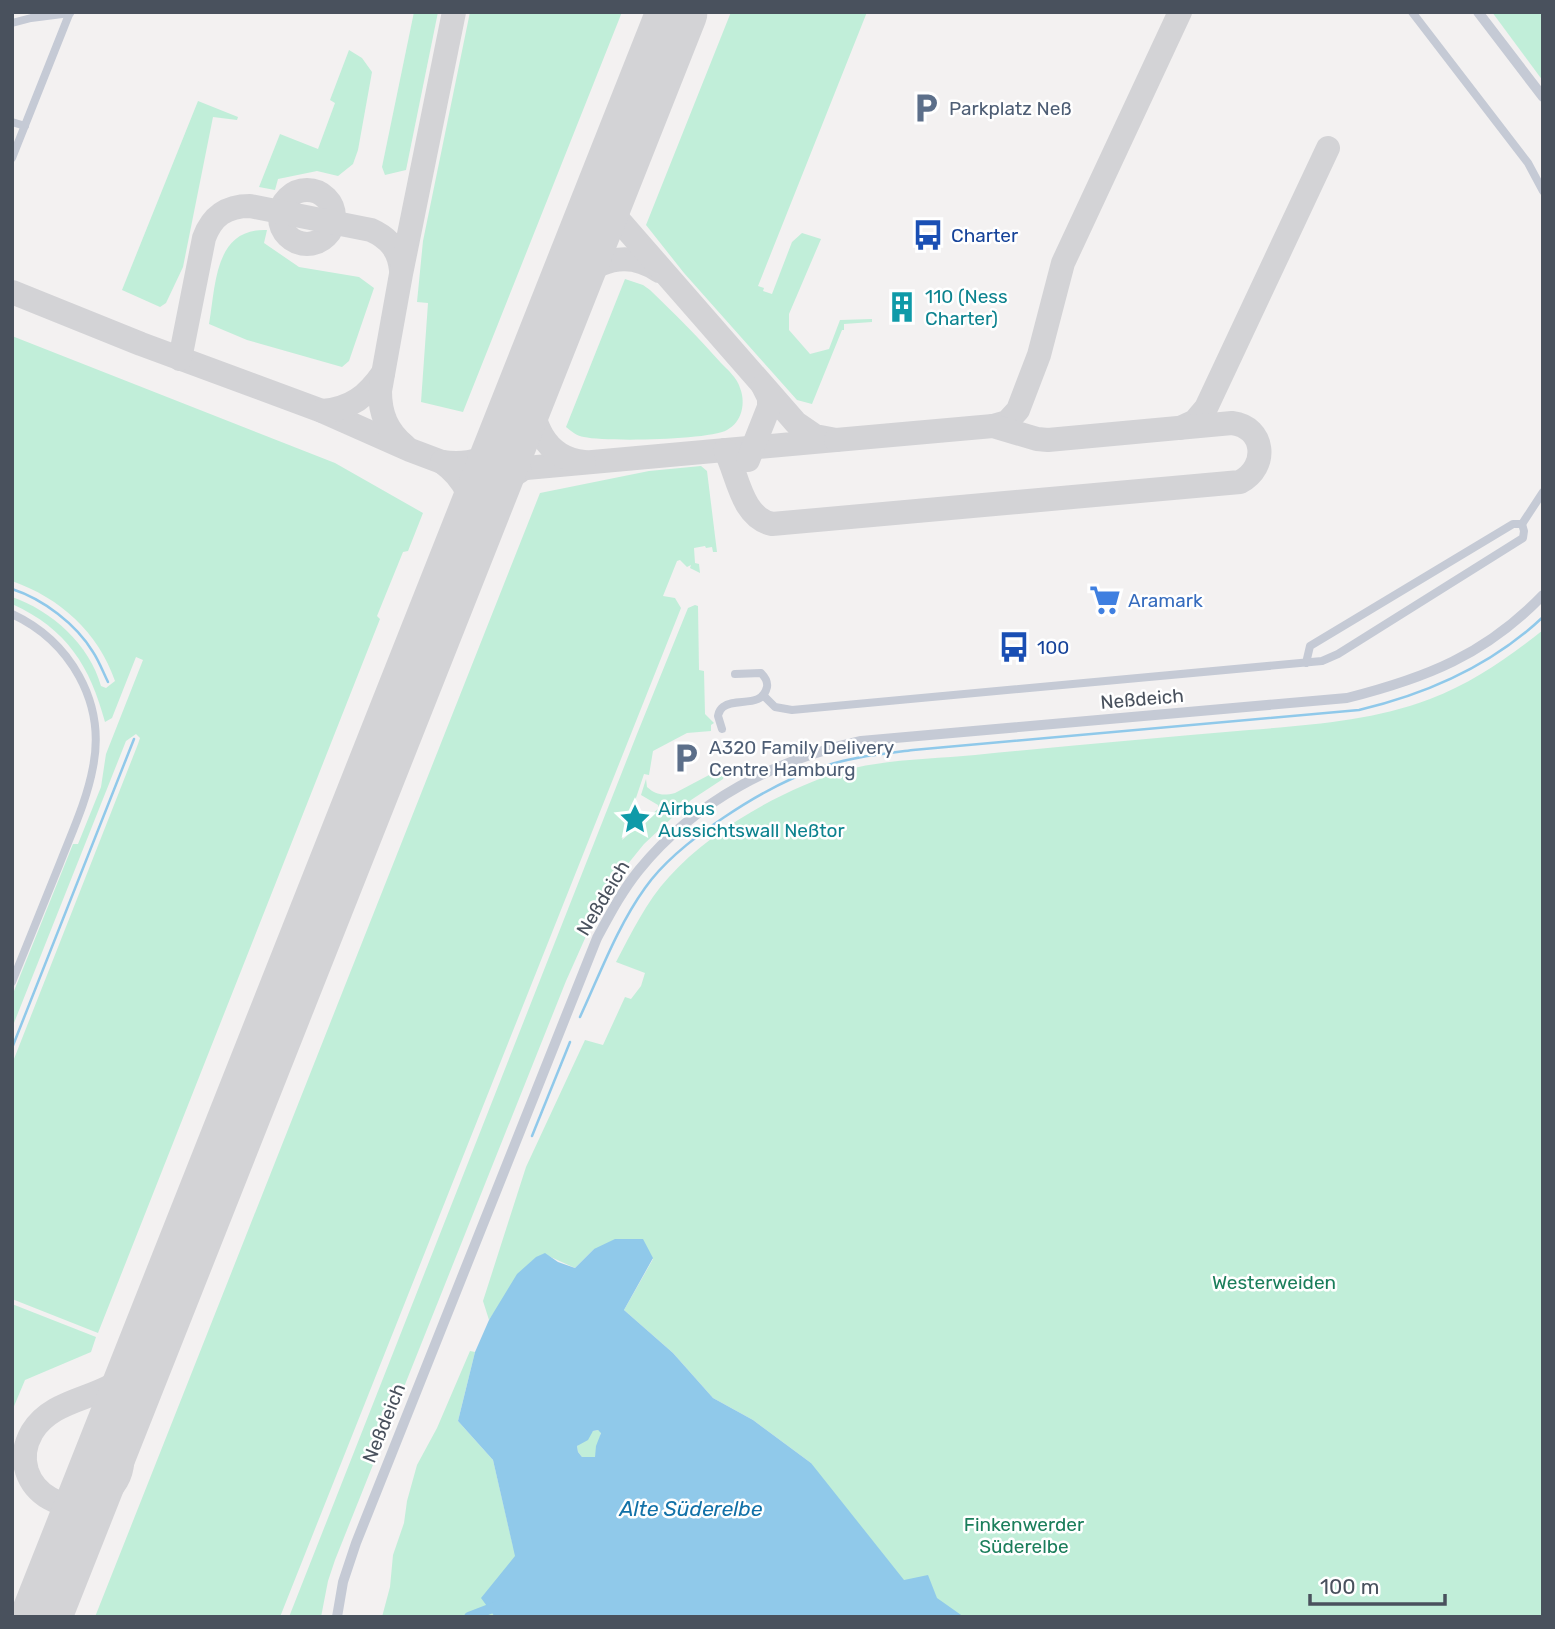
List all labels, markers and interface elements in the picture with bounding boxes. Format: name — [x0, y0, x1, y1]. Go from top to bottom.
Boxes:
parking icon: Parkplatz Neß — [909, 91, 943, 125]
place label: Parkplatz Neß — [949, 97, 1072, 120]
bus stop icon: Charter — [911, 218, 945, 252]
place label: Charter — [951, 224, 1019, 247]
place label: 110 (Ness Charter) — [925, 285, 1008, 330]
building icon: 110 (Ness Charter) — [885, 290, 919, 324]
supermarket icon: Aramark — [1088, 583, 1122, 617]
place label: Aramark — [1128, 589, 1203, 612]
bus stop icon: 100 — [997, 630, 1031, 664]
place label: 100 — [1037, 636, 1069, 659]
street label: Neßdeich — [1099, 684, 1185, 714]
place label: A320 Family Delivery Centre Hamburg — [709, 736, 894, 781]
parking icon: A320 Family Delivery Centre Hamburg — [669, 741, 703, 775]
place label: Airbus Aussichtswall Neßtor — [658, 797, 845, 842]
place icon: Airbus Aussichtswall Neßtor — [618, 802, 652, 836]
street label: Neßdeich — [572, 856, 634, 940]
park label: Westerweiden — [1212, 1271, 1336, 1294]
street label: Neßdeich — [358, 1380, 410, 1466]
water label: Alte Süderelbe — [618, 1496, 763, 1521]
park label: Finkenwerder Süderelbe — [964, 1513, 1085, 1558]
scale bar — [1310, 1562, 1445, 1606]
text: 100 m — [1320, 1574, 1379, 1599]

